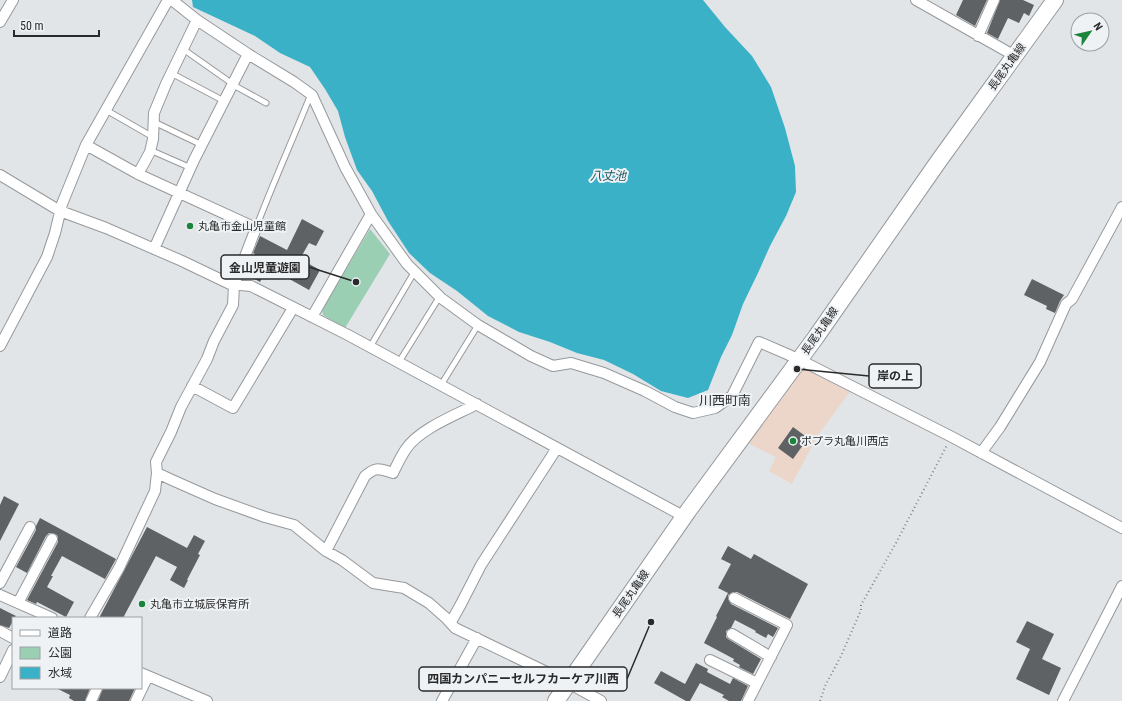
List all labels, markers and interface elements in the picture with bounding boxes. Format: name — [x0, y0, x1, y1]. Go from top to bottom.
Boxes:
scale bar — [14, 12, 99, 38]
north arrow — [1070, 12, 1110, 52]
text: 50 m — [20, 19, 44, 33]
text: N — [1091, 20, 1105, 33]
street label: 長尾丸亀線 — [986, 41, 1028, 93]
water label: 八丈池 — [590, 169, 627, 183]
place label: 丸亀市金山児童館 — [198, 220, 286, 233]
marker: 丸亀市金山児童館 — [185, 221, 195, 231]
callout: 金山児童遊園 — [221, 255, 309, 279]
text: 金山児童遊園 — [229, 261, 301, 275]
street label: 長尾丸亀線 — [799, 305, 841, 357]
callout: 岸の上 — [869, 364, 921, 388]
text: 岸の上 — [877, 369, 913, 383]
district label: 川西町南 — [699, 393, 751, 408]
place label: ポプラ丸亀川西店 — [801, 435, 889, 448]
marker: ポプラ丸亀川西店 — [788, 436, 798, 446]
street label: 長尾丸亀線 — [610, 568, 652, 620]
place label: 丸亀市立城辰保育所 — [150, 598, 250, 611]
marker: 丸亀市立城辰保育所 — [137, 599, 147, 609]
legend — [12, 617, 142, 689]
text: 道路 — [48, 626, 72, 640]
text: 公園 — [48, 646, 72, 660]
text: 水域 — [48, 666, 72, 680]
callout: 四国カンパニーセルフカーケア川西 — [419, 667, 627, 691]
text: 四国カンパニーセルフカーケア川西 — [427, 672, 619, 686]

